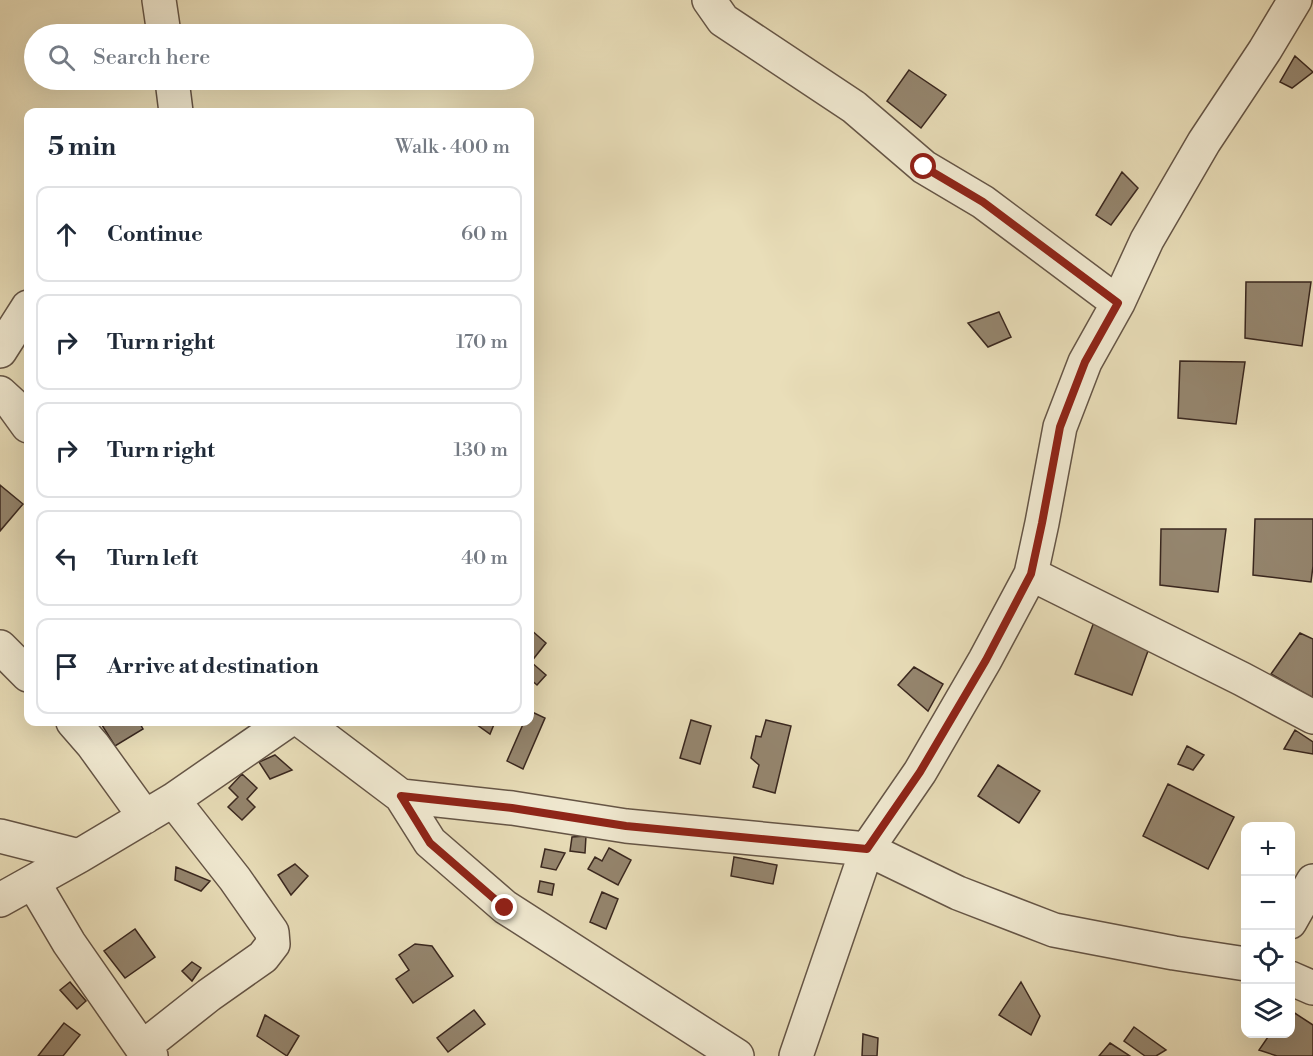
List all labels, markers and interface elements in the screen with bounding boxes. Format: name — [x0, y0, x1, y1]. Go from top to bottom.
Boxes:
search box — [24, 24, 534, 90]
icon: search — [45, 41, 78, 74]
text: Search here — [93, 44, 210, 71]
text: 5 min — [48, 131, 116, 163]
text: Walk · 400 m — [395, 135, 510, 160]
route start — [910, 153, 936, 179]
icon: ahead — [50, 218, 83, 251]
text: Continue — [107, 221, 203, 248]
text: 60 m — [461, 222, 508, 247]
icon: right — [50, 326, 83, 359]
text: Turn right — [107, 329, 215, 356]
text: 170 m — [456, 330, 508, 355]
icon: right — [50, 434, 83, 467]
text: Turn right — [107, 437, 215, 464]
text: 130 m — [453, 438, 508, 463]
icon: left — [50, 542, 83, 575]
text: Turn left — [107, 545, 198, 572]
text: 40 m — [461, 546, 508, 571]
icon: arrive — [50, 650, 83, 683]
text: Arrive at destination — [107, 653, 319, 680]
map controls — [1241, 822, 1295, 1038]
button: + — [1241, 822, 1295, 876]
button: − — [1241, 876, 1295, 930]
route end — [491, 894, 517, 920]
button: locate — [1241, 930, 1295, 984]
button: layers — [1241, 984, 1295, 1038]

